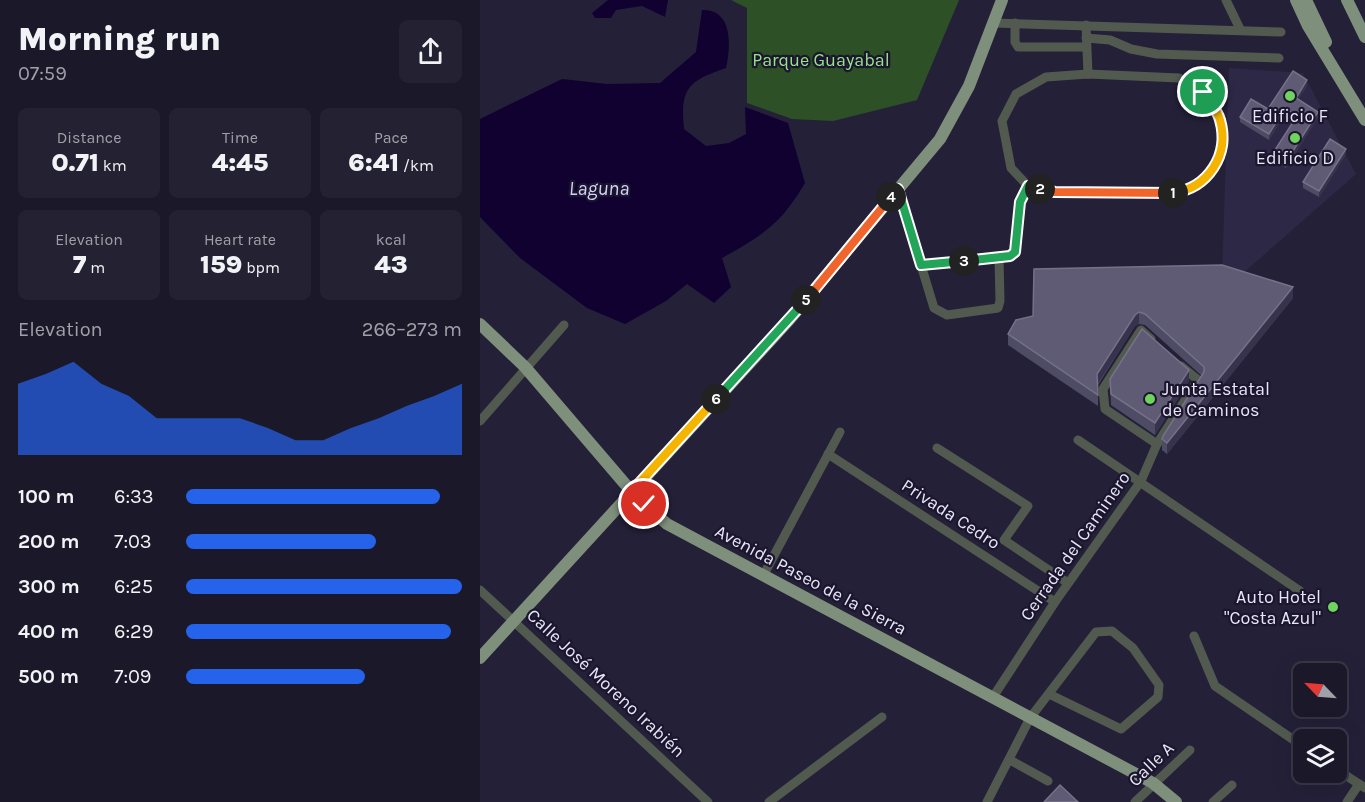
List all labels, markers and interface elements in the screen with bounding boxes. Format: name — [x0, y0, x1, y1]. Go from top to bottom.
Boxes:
text: Morning run — [18, 20, 221, 58]
button: share — [399, 20, 462, 83]
park label: Parque Guayabal — [752, 49, 890, 71]
text: 07:59 — [18, 62, 67, 85]
pin — [1177, 66, 1228, 117]
icon: arrive — [1186, 75, 1219, 108]
marker: Edificio F — [1283, 89, 1297, 103]
place label: Edificio F — [1252, 105, 1328, 127]
text: Distance — [57, 128, 121, 147]
text: Time — [222, 128, 258, 147]
text: Pace — [374, 128, 408, 147]
marker: Edificio D — [1288, 131, 1302, 145]
text: 0.71 — [51, 147, 99, 178]
text: 4:45 — [212, 147, 268, 178]
text: 6:41 — [348, 147, 399, 178]
place label: Edificio D — [1256, 147, 1334, 169]
text: km — [99, 156, 127, 175]
text: /km — [399, 156, 434, 175]
pin: 2 — [1025, 174, 1055, 204]
water label: Laguna — [569, 177, 629, 200]
pin: 1 — [1158, 178, 1188, 208]
text: 2 — [1035, 179, 1045, 198]
pin: 4 — [876, 182, 906, 212]
text: 1 — [1170, 183, 1176, 202]
text: 4 — [886, 187, 896, 206]
text: Elevation — [55, 230, 123, 249]
text: Heart rate — [204, 230, 276, 249]
text: kcal — [376, 230, 406, 249]
pin: 3 — [949, 246, 979, 276]
text: 7 — [73, 249, 86, 280]
text: 159 — [200, 249, 242, 280]
text: 43 — [374, 249, 408, 280]
text: 3 — [959, 251, 969, 270]
text: m — [86, 258, 105, 277]
text: bpm — [242, 258, 280, 277]
pin: 5 — [791, 285, 821, 315]
text: 5 — [801, 290, 811, 309]
text: Elevation — [18, 318, 103, 341]
text: 266–273 m — [362, 318, 462, 341]
place label: Junta Estatal de Caminos — [1162, 378, 1270, 421]
pin: 6 — [701, 384, 731, 414]
text: 6 — [711, 389, 721, 408]
marker: Junta Estatal de Caminos — [1143, 392, 1157, 406]
street label: Cerrada del Caminero — [1015, 467, 1135, 625]
street label: Privada Cedro — [898, 474, 1004, 554]
pin — [618, 478, 669, 529]
text: 100 m — [18, 485, 74, 508]
text: 6:33 — [114, 485, 154, 508]
icon: check — [627, 487, 660, 520]
street label: Avenida Paseo de la Sierra — [711, 520, 911, 640]
text: 200 m — [18, 530, 79, 553]
text: 7:03 — [114, 530, 152, 553]
text: 300 m — [18, 575, 80, 598]
text: 6:25 — [114, 575, 153, 598]
place label: Auto Hotel "Costa Azul" — [1224, 586, 1321, 629]
marker: Auto Hotel "Costa Azul" — [1326, 600, 1340, 614]
street label: Calle José Moreno Irabién — [522, 604, 690, 762]
text: 400 m — [18, 620, 79, 643]
text: 6:29 — [114, 620, 153, 643]
north arrow — [1293, 663, 1347, 717]
map controls — [1293, 663, 1347, 783]
text: 500 m — [18, 665, 79, 688]
text: 7:09 — [114, 665, 151, 688]
button: layers — [1293, 729, 1347, 783]
street label: Calle A — [1124, 737, 1178, 791]

